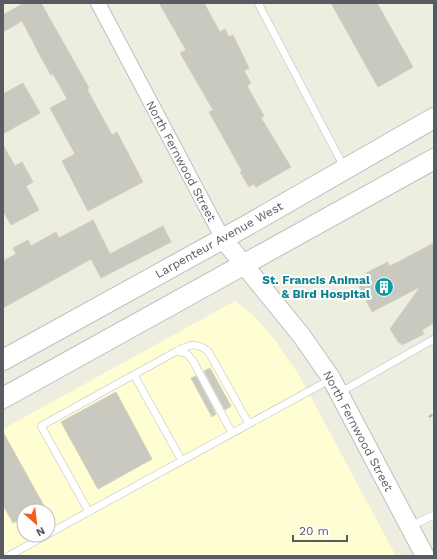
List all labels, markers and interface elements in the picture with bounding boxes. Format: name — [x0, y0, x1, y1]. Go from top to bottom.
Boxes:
street label: North Fernwood Street — [143, 98, 219, 224]
street label: Larpenteur Avenue West — [153, 199, 285, 281]
place label: St. Francis Animal & Bird Hospital — [262, 273, 370, 301]
building icon: St. Francis Animal & Bird Hospital — [373, 276, 395, 298]
street label: North Fernwood Street — [320, 368, 396, 494]
north arrow — [16, 503, 56, 543]
scale bar — [293, 517, 347, 543]
text: N — [34, 524, 47, 539]
text: 20 m — [299, 524, 329, 538]

